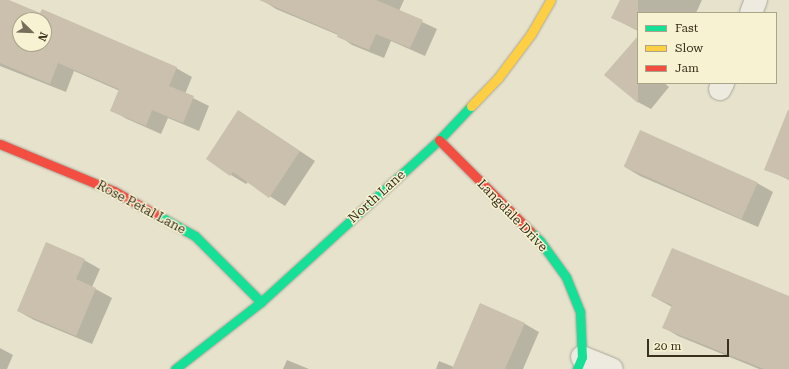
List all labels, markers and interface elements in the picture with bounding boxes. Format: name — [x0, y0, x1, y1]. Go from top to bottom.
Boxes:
north arrow — [12, 12, 52, 52]
legend — [637, 12, 777, 84]
text: Fast — [675, 21, 698, 35]
text: N — [35, 30, 50, 43]
text: Slow — [675, 41, 703, 55]
text: Jam — [675, 61, 699, 75]
street label: North Lane — [345, 167, 409, 227]
street label: Langdale Drive — [474, 177, 550, 255]
street label: Rose Petal Lane — [94, 178, 188, 238]
scale bar — [649, 331, 731, 357]
text: 20 m — [654, 339, 681, 353]

